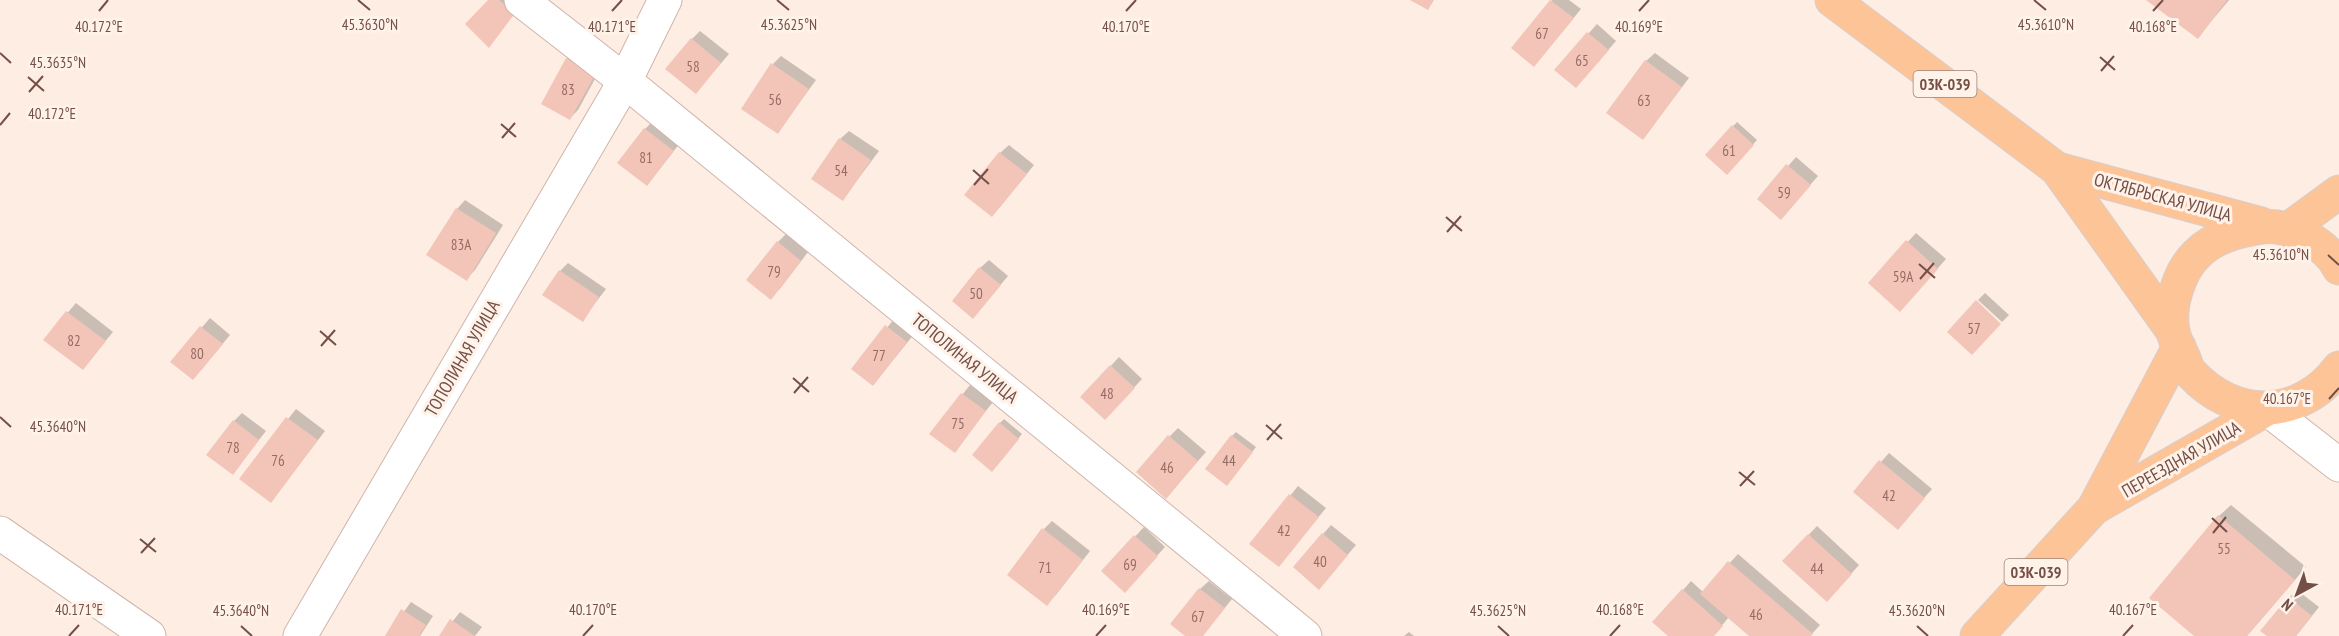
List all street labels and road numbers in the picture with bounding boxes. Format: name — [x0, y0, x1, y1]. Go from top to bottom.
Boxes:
road number: 03К-039 — [1914, 71, 1976, 97]
street label: ОКТЯБРЬСКАЯ УЛИЦА — [2092, 168, 2235, 227]
street label: ТОПОЛИНАЯ УЛИЦА — [419, 295, 505, 420]
street label: ТОПОЛИНАЯ УЛИЦА — [907, 308, 1023, 408]
street label: ПЕРЕЕЗДНАЯ УЛИЦА — [2117, 415, 2245, 502]
road number: 03К-039 — [2004, 559, 2068, 585]

